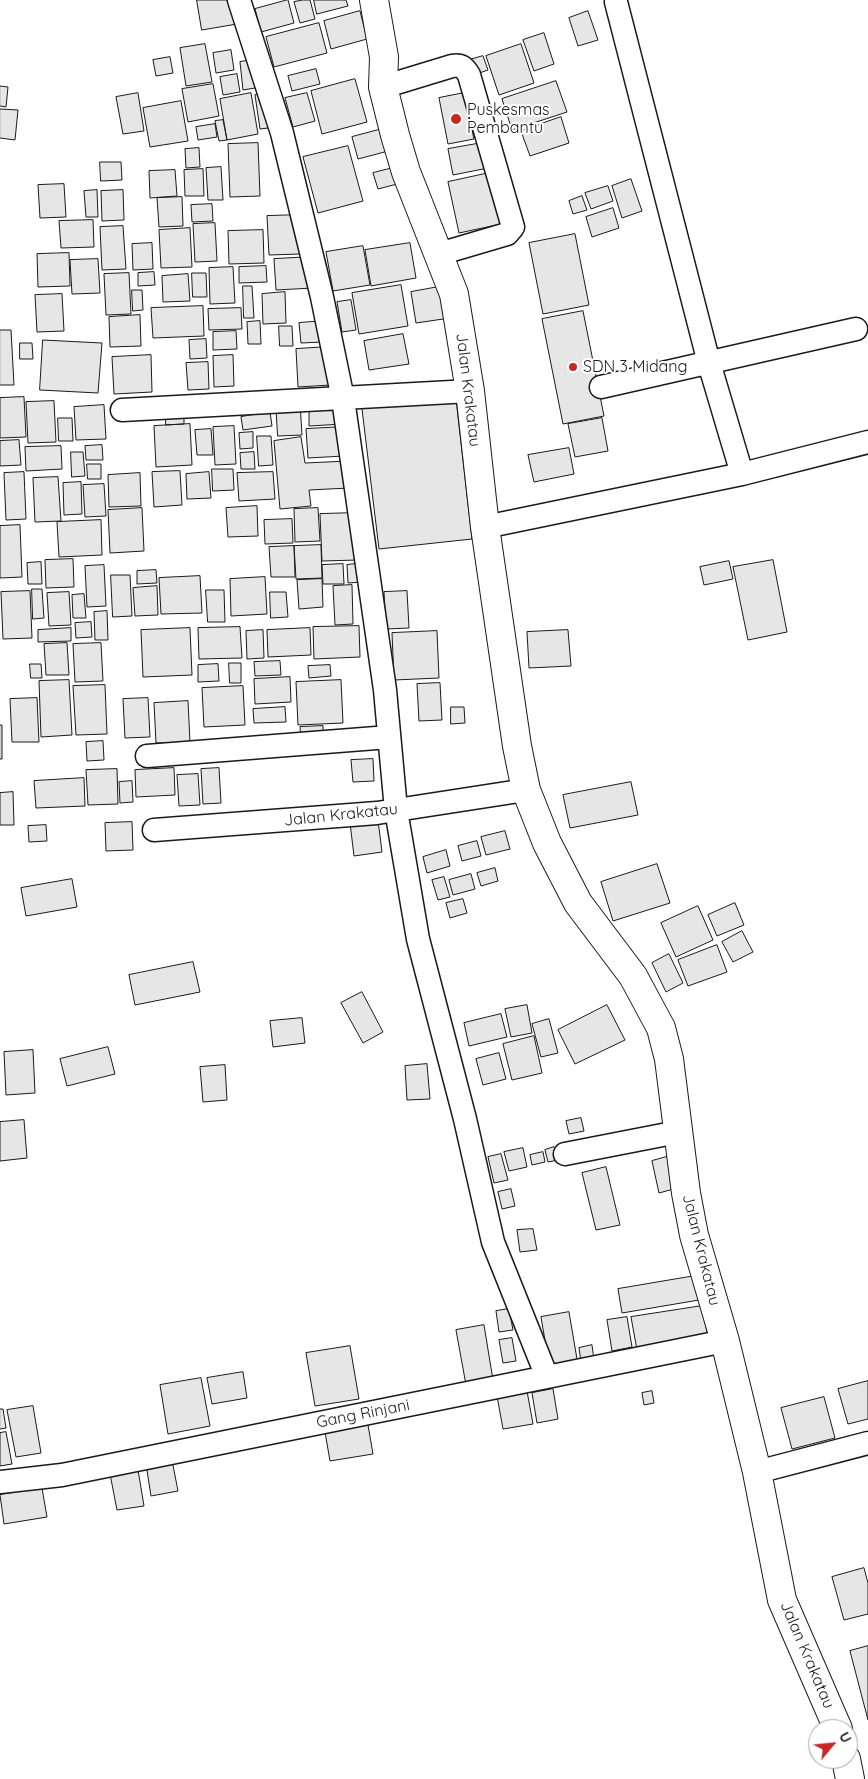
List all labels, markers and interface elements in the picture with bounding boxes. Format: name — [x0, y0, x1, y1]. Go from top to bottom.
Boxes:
place label: Puskesmas Pembantu — [467, 100, 550, 138]
marker: Puskesmas Pembantu — [449, 112, 463, 126]
street label: Jalan Krakatau — [451, 332, 485, 448]
place label: SDN 3 Midang — [583, 357, 688, 377]
marker: SDN 3 Midang — [567, 361, 579, 373]
street label: Jalan Krakatau — [283, 799, 399, 831]
street label: Jalan Krakatau — [678, 1192, 724, 1308]
street label: Gang Rinjani — [315, 1396, 411, 1432]
street label: Jalan Krakatau — [776, 1599, 838, 1711]
north arrow — [808, 1719, 858, 1769]
text: U — [835, 1729, 856, 1746]

